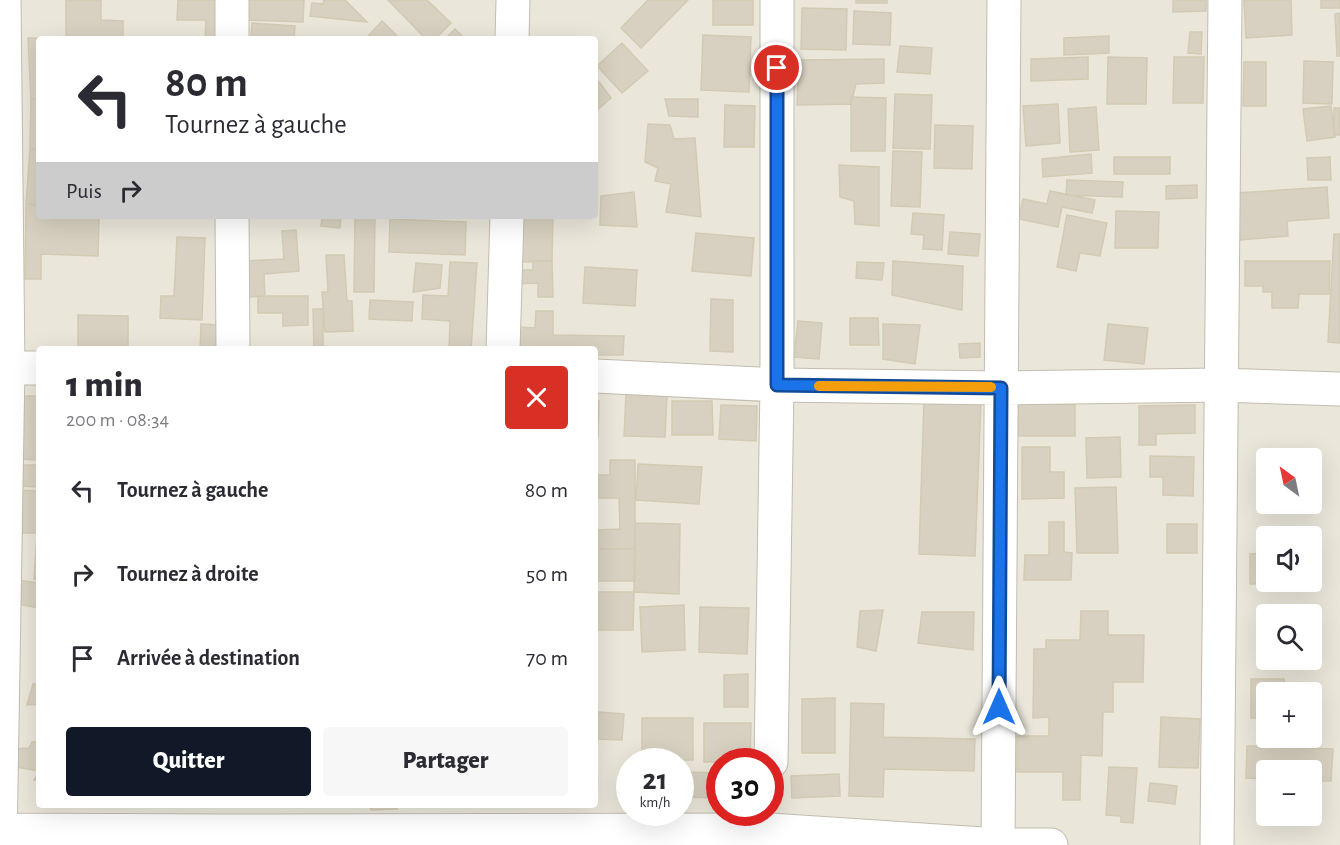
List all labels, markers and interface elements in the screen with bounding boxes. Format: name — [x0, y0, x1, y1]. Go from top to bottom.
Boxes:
pin — [751, 42, 802, 93]
icon: arrive — [760, 51, 793, 84]
icon: left — [66, 60, 144, 138]
text: 80 m — [165, 62, 248, 104]
text: Tournez à gauche — [165, 111, 347, 138]
icon: right — [114, 174, 147, 207]
text: Puis — [66, 180, 102, 202]
button: close — [505, 366, 568, 429]
text: 1 min — [66, 367, 143, 403]
text: 200 m · 08:34 — [66, 410, 169, 430]
north arrow — [1256, 448, 1322, 514]
map controls — [1256, 448, 1322, 826]
icon: left — [66, 474, 99, 507]
text: Tournez à gauche — [117, 479, 268, 501]
text: 80 m — [525, 479, 568, 501]
button: sound — [1256, 526, 1322, 592]
icon: right — [66, 558, 99, 591]
text: Tournez à droite — [117, 563, 259, 585]
text: 50 m — [526, 563, 568, 585]
button: search — [1256, 604, 1322, 670]
icon: arrive — [66, 642, 99, 675]
text: Arrivée à destination — [117, 647, 300, 669]
text: 70 m — [526, 647, 568, 669]
position arrow — [967, 675, 1031, 739]
button: + — [1256, 682, 1322, 748]
button: Quitter — [66, 727, 311, 796]
button: Partager — [323, 727, 568, 796]
speed limit sign: 30 — [706, 748, 784, 826]
button: − — [1256, 760, 1322, 826]
text: 21 — [643, 765, 667, 795]
text: km/h — [640, 795, 670, 810]

